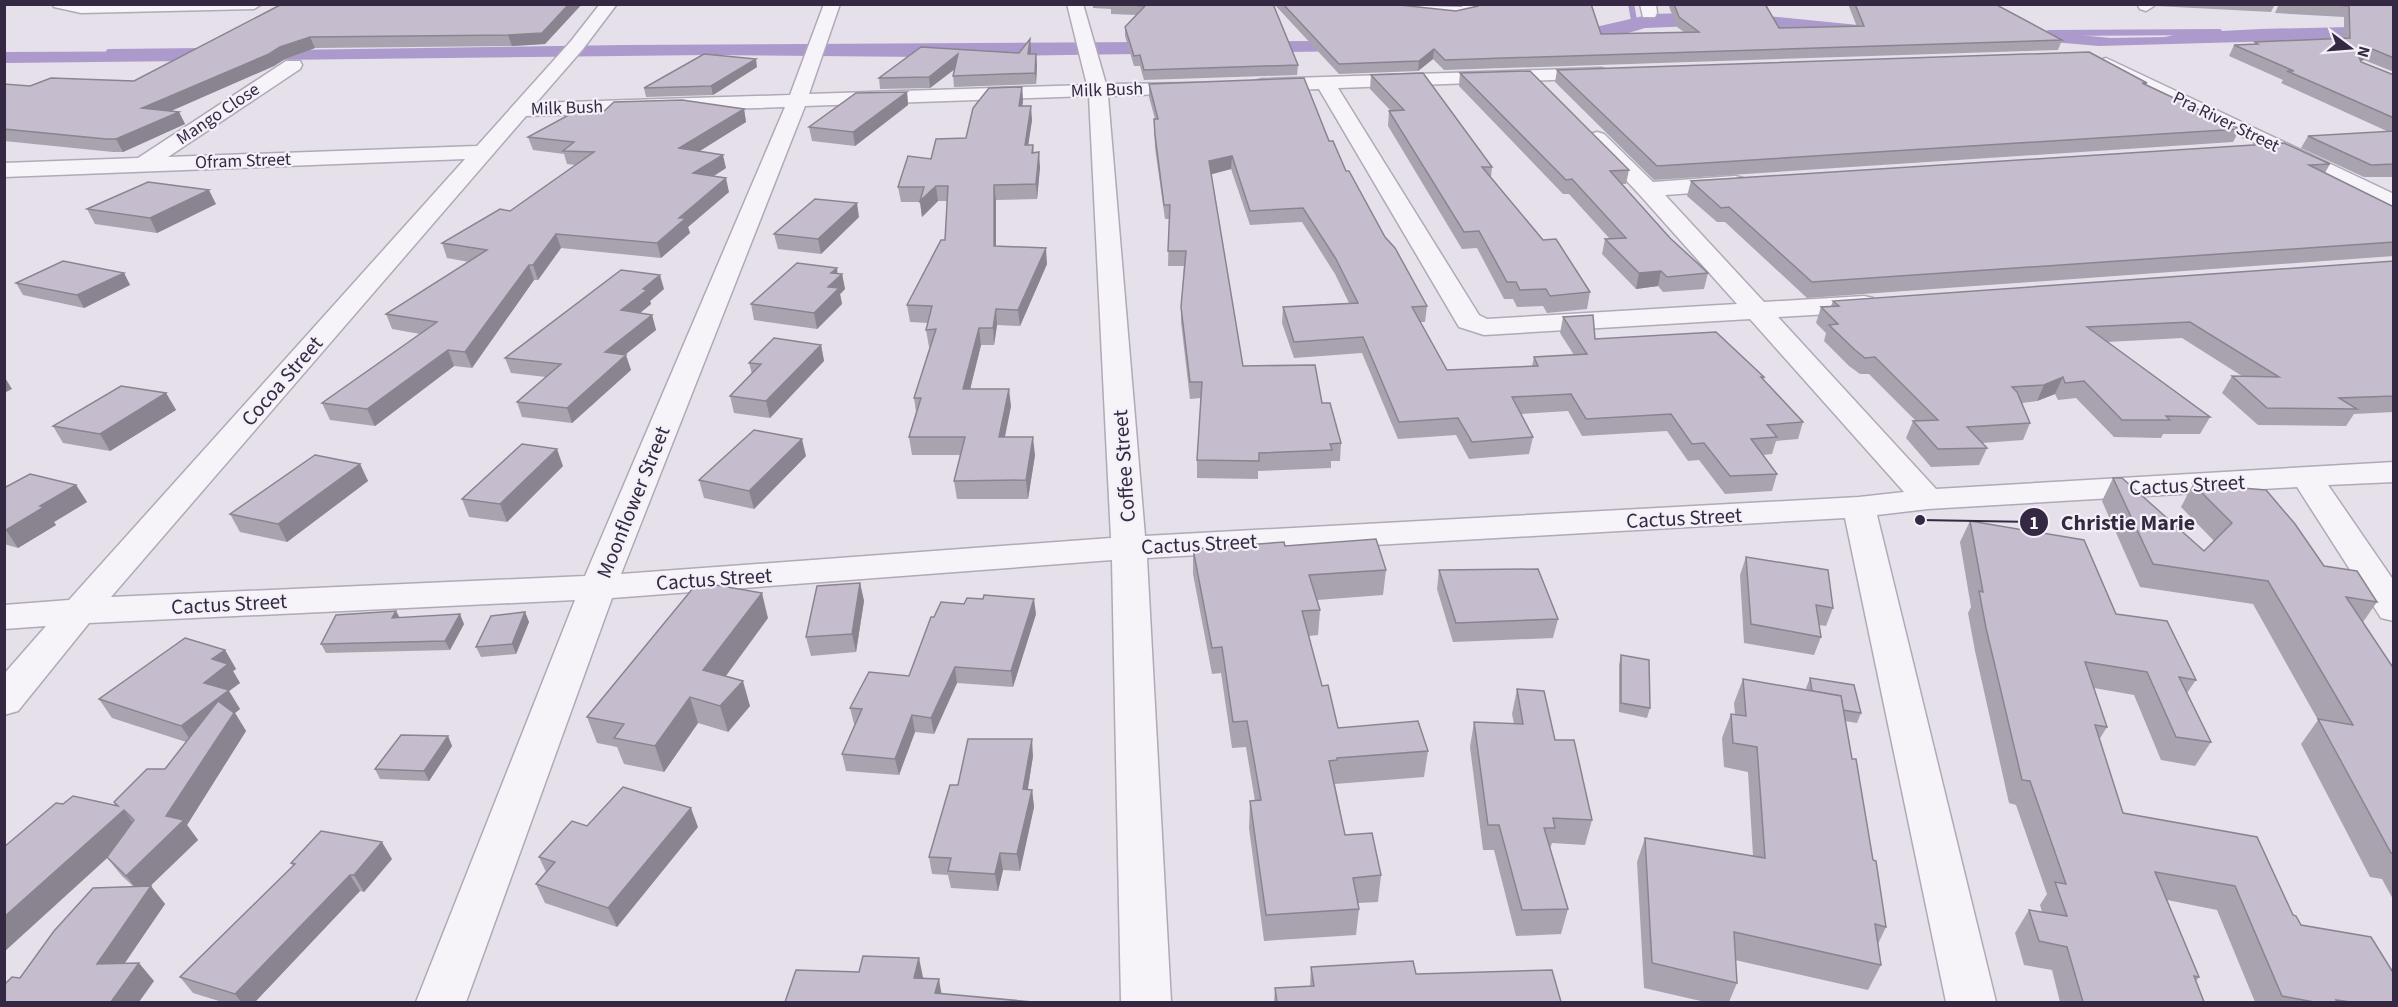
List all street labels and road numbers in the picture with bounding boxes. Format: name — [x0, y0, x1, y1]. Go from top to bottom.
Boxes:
street label: Milk Bush — [1070, 76, 1144, 104]
street label: Mango Close — [172, 77, 265, 151]
street label: Pra River Street — [2169, 85, 2283, 159]
street label: Milk Bush — [530, 94, 604, 122]
street label: Ofram Street — [195, 147, 291, 175]
street label: Cocoa Street — [234, 329, 330, 433]
street label: Coffee Street — [1105, 409, 1143, 523]
street label: Moonflower Street — [589, 421, 677, 583]
street label: Cactus Street — [2128, 467, 2246, 503]
street label: Cactus Street — [1625, 500, 1743, 536]
street label: Cactus Street — [1140, 526, 1258, 562]
street label: Cactus Street — [655, 560, 773, 598]
street label: Cactus Street — [170, 586, 288, 622]

